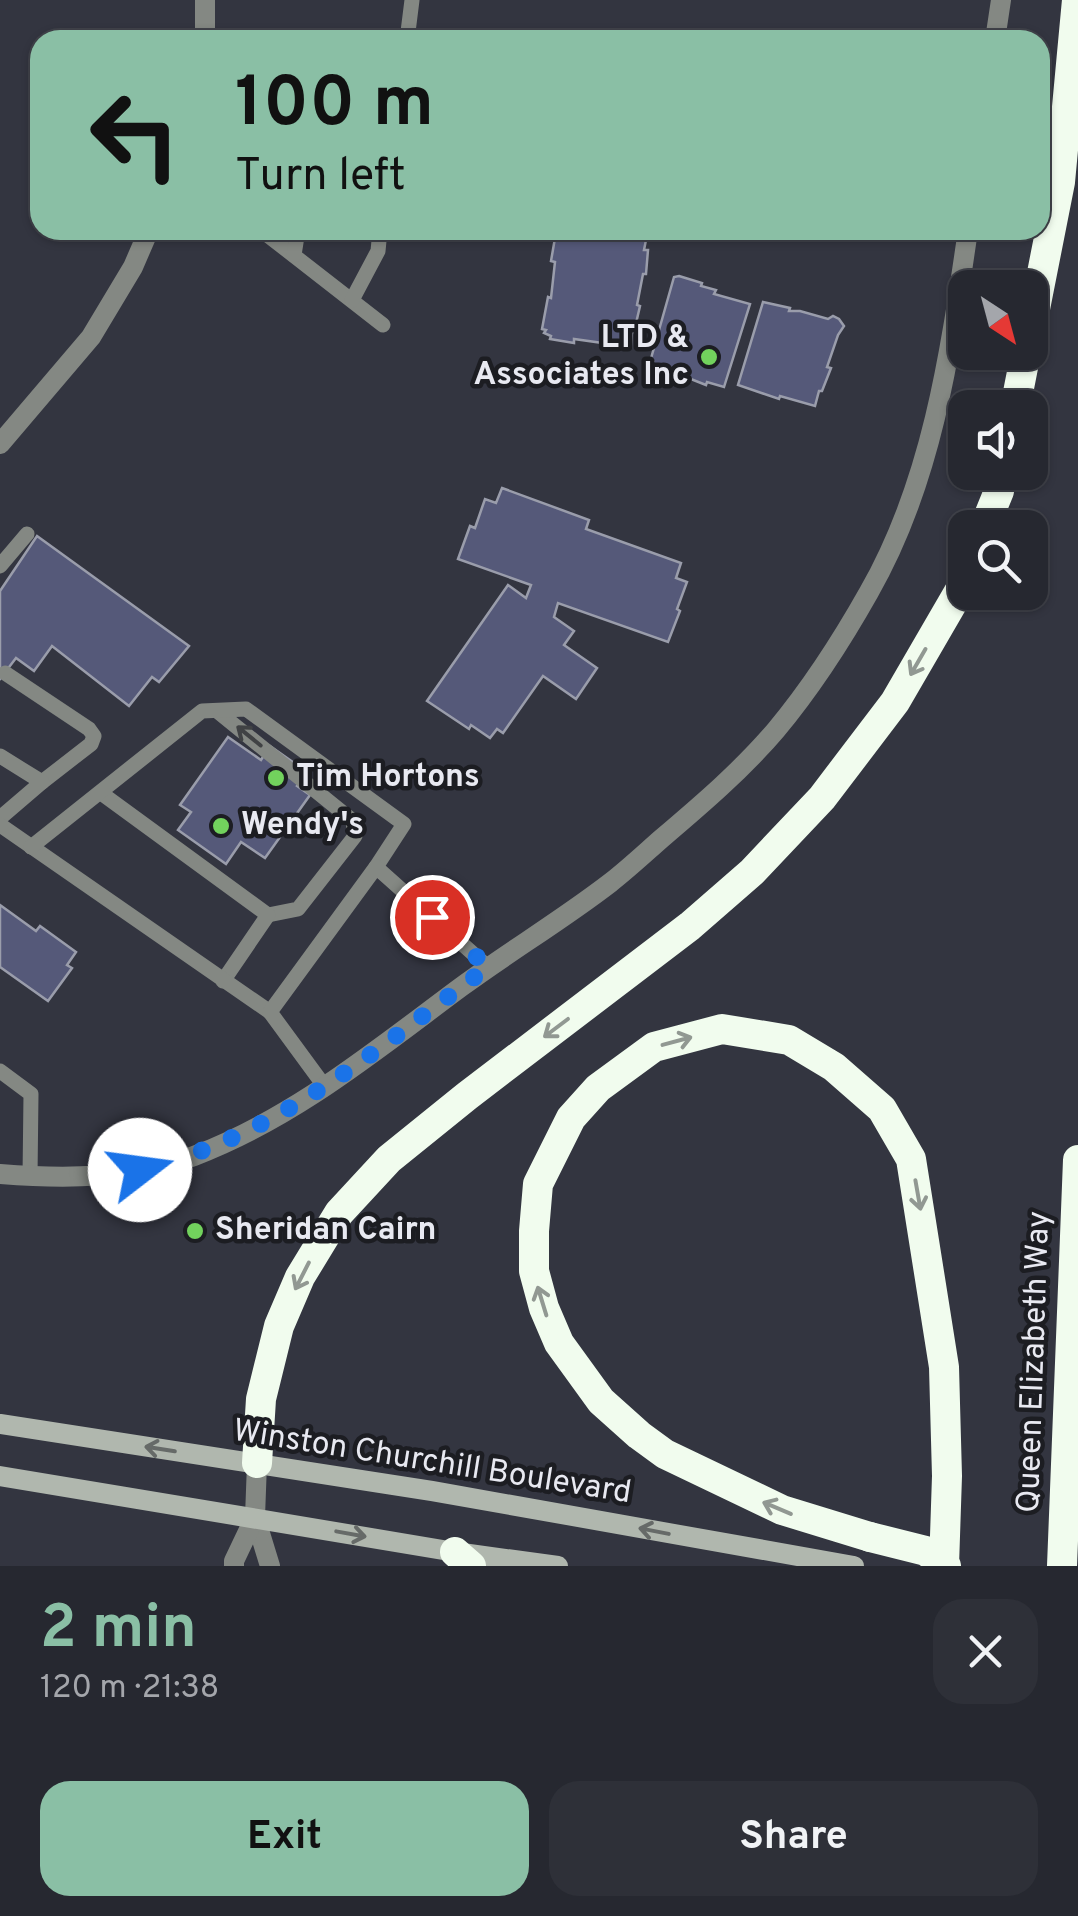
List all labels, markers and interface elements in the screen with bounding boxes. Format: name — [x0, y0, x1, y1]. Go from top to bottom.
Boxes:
text: 100 m — [235, 62, 434, 151]
icon: left — [70, 70, 200, 200]
text: Turn left — [235, 149, 406, 206]
north arrow — [948, 270, 1048, 370]
map controls — [948, 270, 1048, 610]
place label: LTD & Associates Inc — [474, 319, 689, 396]
marker: LTD & Associates Inc — [698, 346, 720, 368]
button: sound — [948, 390, 1048, 490]
button: search — [948, 510, 1048, 610]
one-way arrow — [908, 647, 928, 675]
one-way arrow — [236, 725, 262, 747]
place label: Tim Hortons — [296, 758, 480, 798]
marker: Tim Hortons — [265, 767, 287, 789]
place label: Wendy's — [241, 806, 364, 846]
marker: Wendy's — [210, 815, 232, 837]
pin — [390, 875, 475, 960]
icon: arrive — [405, 890, 460, 945]
one-way arrow — [543, 1017, 570, 1038]
one-way arrow — [661, 1031, 692, 1050]
position arrow — [88, 1118, 192, 1222]
one-way arrow — [909, 1178, 928, 1210]
street label: Queen Elizabeth Way — [1010, 1210, 1060, 1514]
place label: Sheridan Cairn — [215, 1211, 436, 1251]
marker: Sheridan Cairn — [184, 1220, 206, 1242]
one-way arrow — [292, 1261, 311, 1291]
one-way arrow — [532, 1285, 550, 1317]
street label: Winston Churchill Boulevard — [230, 1412, 634, 1514]
one-way arrow — [144, 1439, 177, 1458]
one-way arrow — [762, 1497, 793, 1515]
one-way arrow — [639, 1520, 671, 1539]
one-way arrow — [334, 1525, 367, 1544]
text: 2 min — [40, 1593, 197, 1669]
button: close — [933, 1599, 1038, 1704]
text: 120 m · 21:38 — [40, 1669, 219, 1709]
button: Exit — [40, 1781, 529, 1896]
button: Share — [549, 1781, 1038, 1896]

